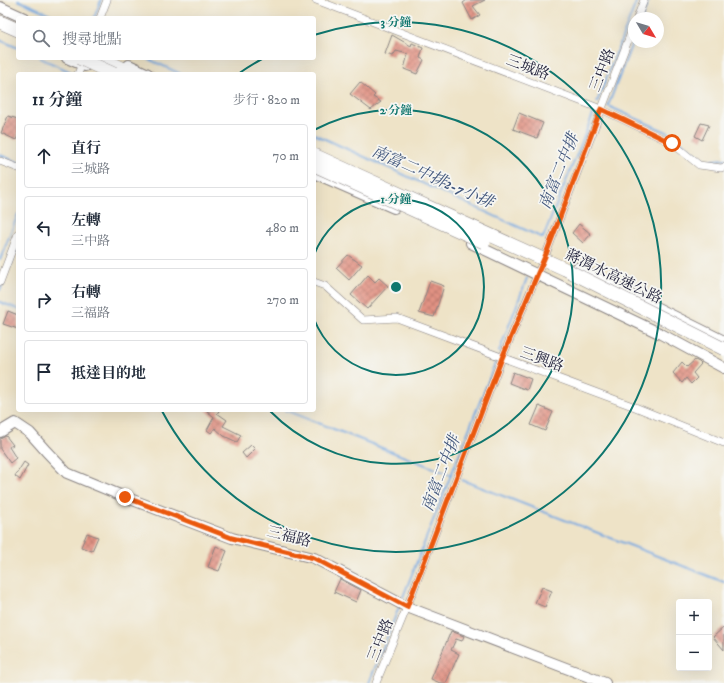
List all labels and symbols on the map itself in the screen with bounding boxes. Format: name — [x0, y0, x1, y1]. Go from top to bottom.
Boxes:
north arrow — [628, 12, 664, 48]
text: 3 分鐘 — [380, 15, 412, 30]
street label: 三中路 — [586, 46, 619, 95]
street label: 三城路 — [503, 51, 552, 84]
text: 2 分鐘 — [380, 103, 412, 118]
water label: 南富二中排 — [535, 129, 584, 212]
route start — [663, 134, 681, 152]
water label: 南富二中排2-7小排 — [369, 141, 498, 213]
text: 1 分鐘 — [381, 192, 411, 207]
street label: 蔣渭水高速公路 — [562, 245, 665, 308]
centre of rings — [389, 280, 403, 294]
street label: 三興路 — [517, 343, 566, 376]
water label: 南富二中排 — [417, 431, 465, 514]
route end — [116, 488, 134, 506]
street label: 三福路 — [265, 522, 313, 551]
street label: 三中路 — [363, 616, 398, 665]

